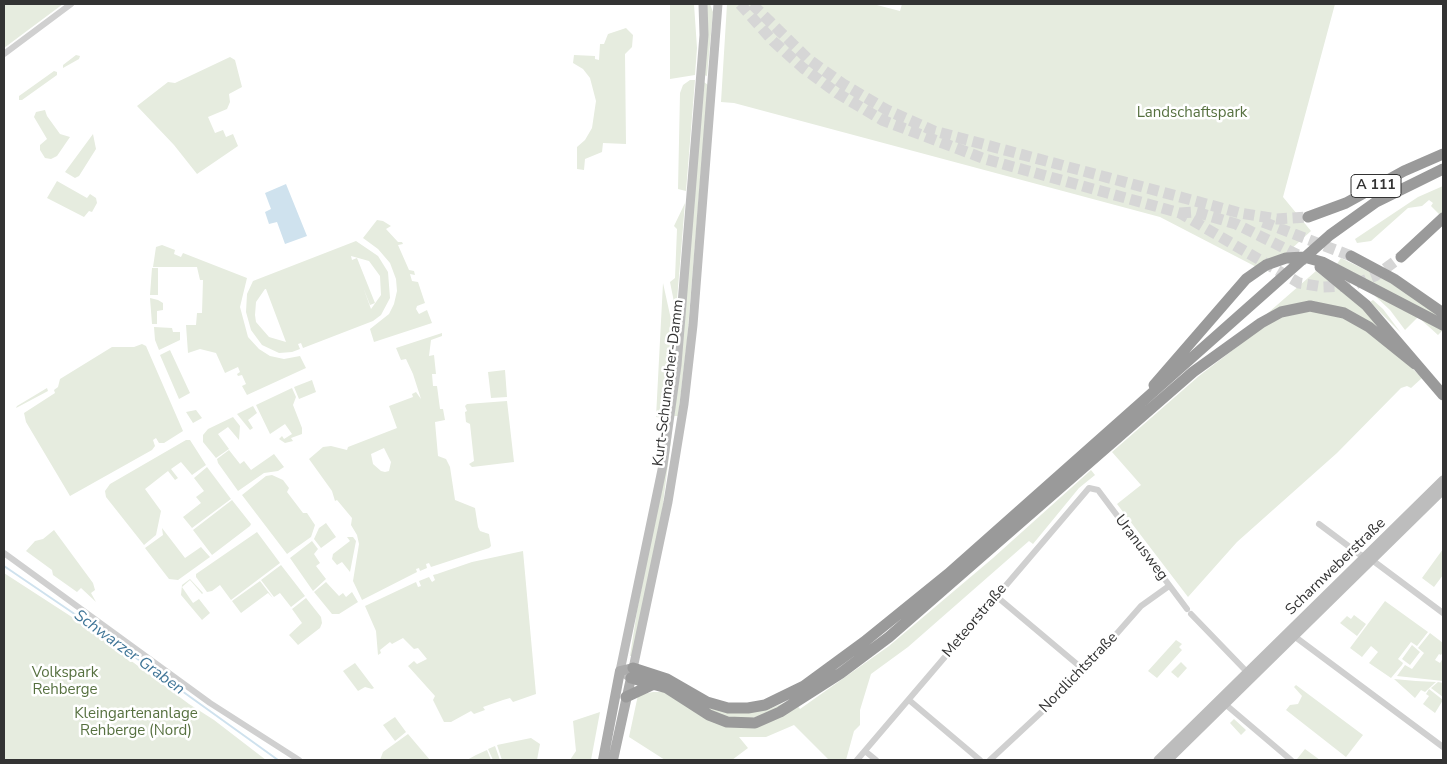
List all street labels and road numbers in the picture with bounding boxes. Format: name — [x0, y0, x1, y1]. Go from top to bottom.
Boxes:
road number: A 111 — [1351, 175, 1401, 198]
street label: Kurt-Schumacher-Damm — [650, 299, 688, 467]
street label: Uranusweg — [1111, 512, 1171, 584]
street label: Scharnweberstraße — [1282, 515, 1390, 619]
street label: Meteorstraße — [939, 581, 1011, 661]
street label: Nordlichtstraße — [1036, 629, 1122, 717]

